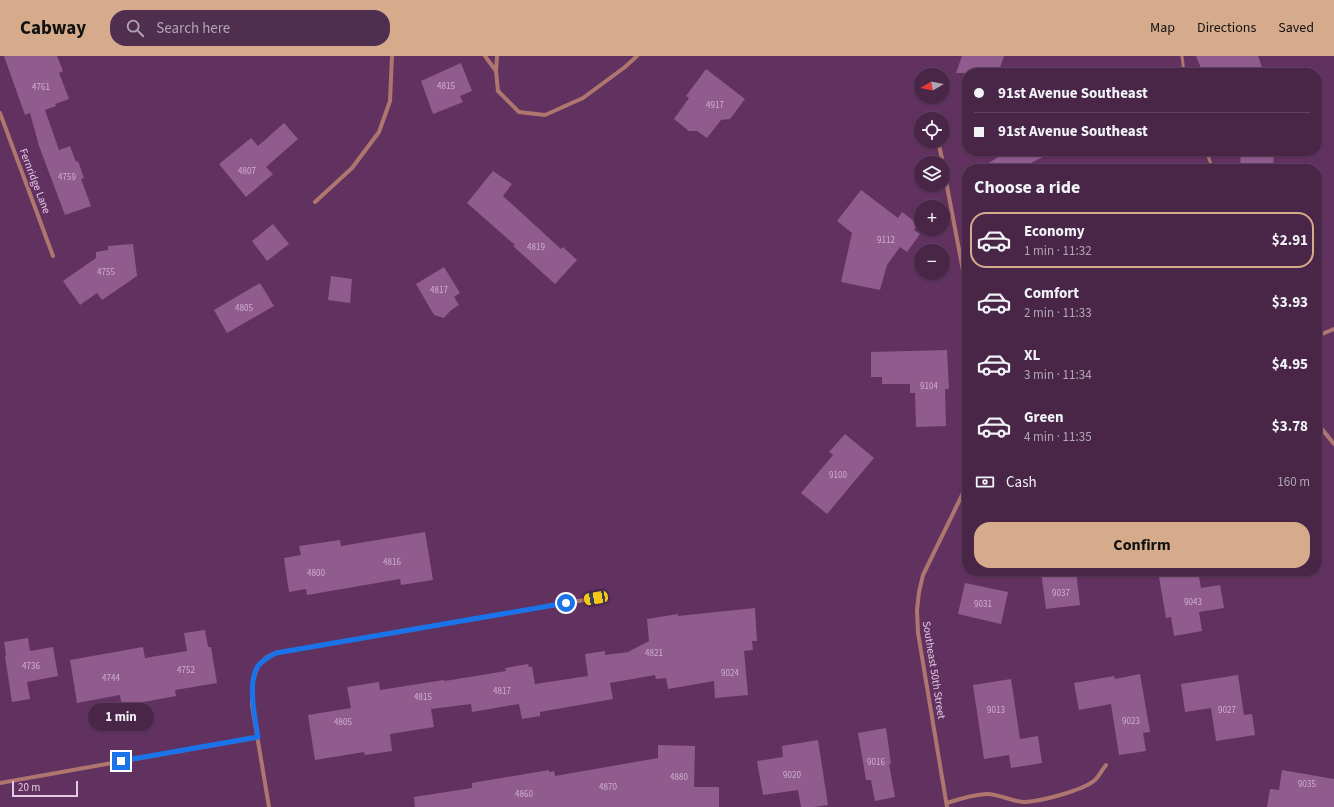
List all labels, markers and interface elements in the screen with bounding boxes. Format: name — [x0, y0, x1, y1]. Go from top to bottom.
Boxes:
search box — [110, 10, 390, 46]
text: Cabway — [20, 15, 86, 42]
icon: search — [124, 17, 146, 39]
text: Search here — [156, 18, 230, 39]
text: Map — [1150, 18, 1175, 38]
text: Directions — [1197, 18, 1256, 38]
text: Saved — [1278, 18, 1314, 38]
north arrow — [914, 68, 950, 104]
map controls — [914, 68, 950, 280]
house number: 4815 — [437, 80, 455, 93]
house number: 4761 — [32, 81, 50, 94]
text: 91st Avenue Southeast — [998, 83, 1148, 104]
house number: 4917 — [706, 99, 724, 112]
button: locate — [914, 112, 950, 148]
text: 91st Avenue Southeast — [998, 121, 1148, 142]
street label: Fernridge Lane — [16, 146, 54, 216]
button: layers — [914, 156, 950, 192]
house number: 4807 — [238, 165, 256, 178]
house number: 4759 — [58, 171, 76, 184]
text: Choose a ride — [974, 175, 1080, 200]
button: + — [914, 200, 950, 236]
text: Economy — [1024, 221, 1085, 242]
icon: car — [976, 222, 1012, 258]
text: $2.91 — [1272, 230, 1308, 251]
house number: 9112 — [877, 234, 895, 247]
house number: 4819 — [527, 241, 545, 254]
text: 1 min · 11:32 — [1024, 242, 1092, 260]
button: − — [914, 244, 950, 280]
house number: 4755 — [97, 266, 115, 279]
text: Comfort — [1024, 283, 1079, 304]
house number: 4817 — [430, 284, 448, 297]
icon: car — [976, 284, 1012, 320]
text: $3.93 — [1272, 292, 1308, 313]
house number: 4805 — [235, 302, 253, 315]
text: 2 min · 11:33 — [1024, 304, 1092, 322]
text: XL — [1024, 345, 1040, 366]
icon: car — [976, 346, 1012, 382]
text: $4.95 — [1272, 354, 1308, 375]
text: 3 min · 11:34 — [1024, 366, 1092, 384]
house number: 9104 — [920, 380, 938, 393]
text: Green — [1024, 407, 1064, 428]
icon: car — [976, 408, 1012, 444]
text: $3.78 — [1272, 416, 1308, 437]
text: 4 min · 11:35 — [1024, 428, 1092, 446]
house number: 9100 — [829, 469, 847, 482]
icon: cash — [974, 471, 996, 493]
text: Cash — [1006, 472, 1037, 493]
text: 160 m — [1277, 473, 1310, 491]
button: Confirm — [974, 522, 1310, 568]
house number: 4816 — [383, 556, 401, 569]
house number: 4800 — [307, 567, 325, 580]
house number: 9037 — [1052, 587, 1070, 600]
car — [583, 590, 609, 606]
route start — [557, 594, 575, 612]
house number: 9043 — [1184, 596, 1202, 609]
house number: 9031 — [974, 598, 992, 611]
street label: Southeast 50th Street — [919, 620, 949, 720]
house number: 4821 — [645, 647, 663, 660]
house number: 4736 — [22, 660, 40, 673]
house number: 4752 — [177, 664, 195, 677]
house number: 9024 — [721, 667, 739, 680]
house number: 4744 — [102, 672, 120, 685]
house number: 4817 — [493, 685, 511, 698]
house number: 4815 — [414, 691, 432, 704]
callout: 1 min — [88, 703, 154, 731]
house number: 9013 — [987, 704, 1005, 717]
house number: 9027 — [1218, 704, 1236, 717]
text: 1 min — [105, 708, 137, 726]
house number: 9023 — [1122, 715, 1140, 728]
house number: 4805 — [334, 716, 352, 729]
route end — [112, 752, 130, 770]
house number: 9016 — [867, 756, 885, 769]
house number: 9020 — [783, 769, 801, 782]
house number: 4880 — [670, 771, 688, 784]
house number: 9035 — [1298, 778, 1316, 791]
scale bar — [12, 779, 78, 798]
text: 20 m — [18, 780, 40, 795]
house number: 4870 — [599, 781, 617, 794]
house number: 4860 — [515, 788, 533, 801]

